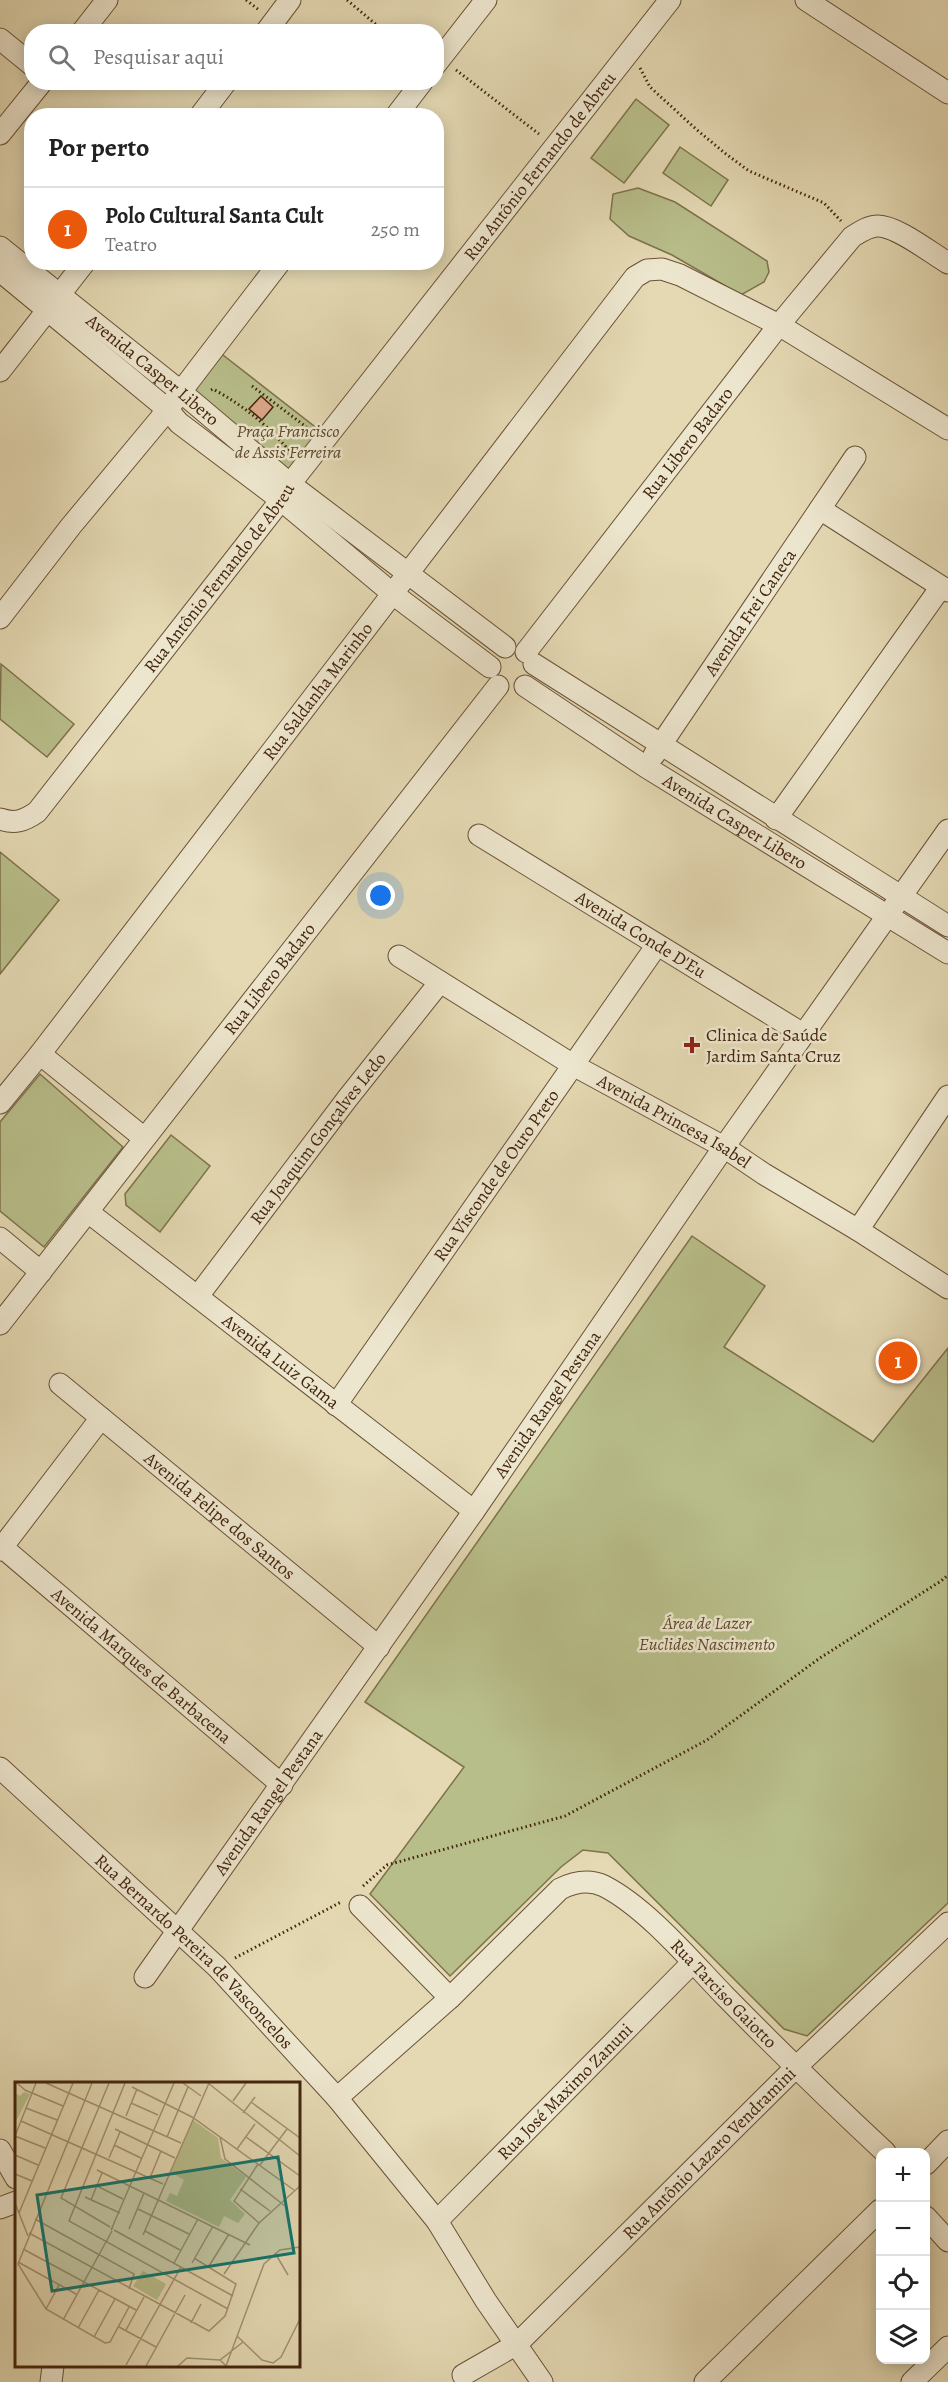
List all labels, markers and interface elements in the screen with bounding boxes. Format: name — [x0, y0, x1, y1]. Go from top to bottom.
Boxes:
search box — [24, 24, 444, 90]
icon: search — [45, 41, 78, 74]
text: Pesquisar aqui — [93, 42, 224, 72]
street label: Rua Antônio Fernando de Abreu — [458, 67, 621, 265]
text: Por perto — [48, 130, 149, 165]
text: Polo Cultural Santa Cult — [105, 201, 324, 231]
text: 1 — [64, 216, 71, 243]
text: 250 m — [371, 216, 420, 243]
text: Teatro — [105, 231, 157, 258]
street label: Avenida Casper Libero — [80, 308, 224, 431]
street label: Rua Libero Badaro — [637, 382, 739, 504]
park label: Praça Francisco de Assis Ferreira — [235, 419, 341, 464]
street label: Rua Antônio Fernando de Abreu — [138, 479, 300, 678]
street label: Avenida Frei Caneca — [698, 544, 802, 681]
street label: Rua Saldanha Marinho — [257, 618, 378, 765]
street label: Avenida Casper Libero — [658, 768, 811, 875]
your location — [366, 881, 395, 910]
street label: Avenida Conde D'Eu — [570, 885, 711, 984]
street label: Rua Libero Badaro — [218, 918, 321, 1040]
place label: Clinica de Saúde Jardim Santa Cruz — [706, 1023, 841, 1068]
marker: Clinica de Saúde Jardim Santa Cruz — [683, 1036, 701, 1054]
street label: Rua Joaquim Gonçalves Ledo — [244, 1047, 391, 1229]
street label: Avenida Princesa Isabel — [592, 1068, 756, 1174]
street label: Rua Visconde de Ouro Preto — [428, 1085, 565, 1266]
street label: Avenida Luiz Gama — [217, 1308, 345, 1415]
street label: Avenida Rangel Pestana — [488, 1325, 607, 1483]
pin: 1 — [878, 1338, 918, 1384]
street label: Avenida Felipe dos Santos — [138, 1446, 300, 1585]
street label: Avenida Marques de Barbacena — [46, 1581, 237, 1749]
park label: Área de Lazer Euclides Nascimento — [639, 1611, 775, 1656]
street label: Avenida Rangel Pestana — [208, 1724, 329, 1881]
street label: Rua Bernardo Pereira de Vasconcelos — [89, 1849, 298, 2054]
street label: Rua Tarciso Gaiotto — [665, 1934, 782, 2054]
street label: Rua José Maximo Zanuni — [492, 2018, 638, 2165]
street label: Rua Antônio Lazaro Vendramini — [617, 2062, 801, 2245]
inset map — [15, 2082, 300, 2367]
map controls — [876, 2148, 930, 2364]
button: + — [876, 2148, 930, 2202]
button: − — [876, 2202, 930, 2256]
button: locate — [876, 2256, 930, 2310]
button: layers — [876, 2310, 930, 2364]

